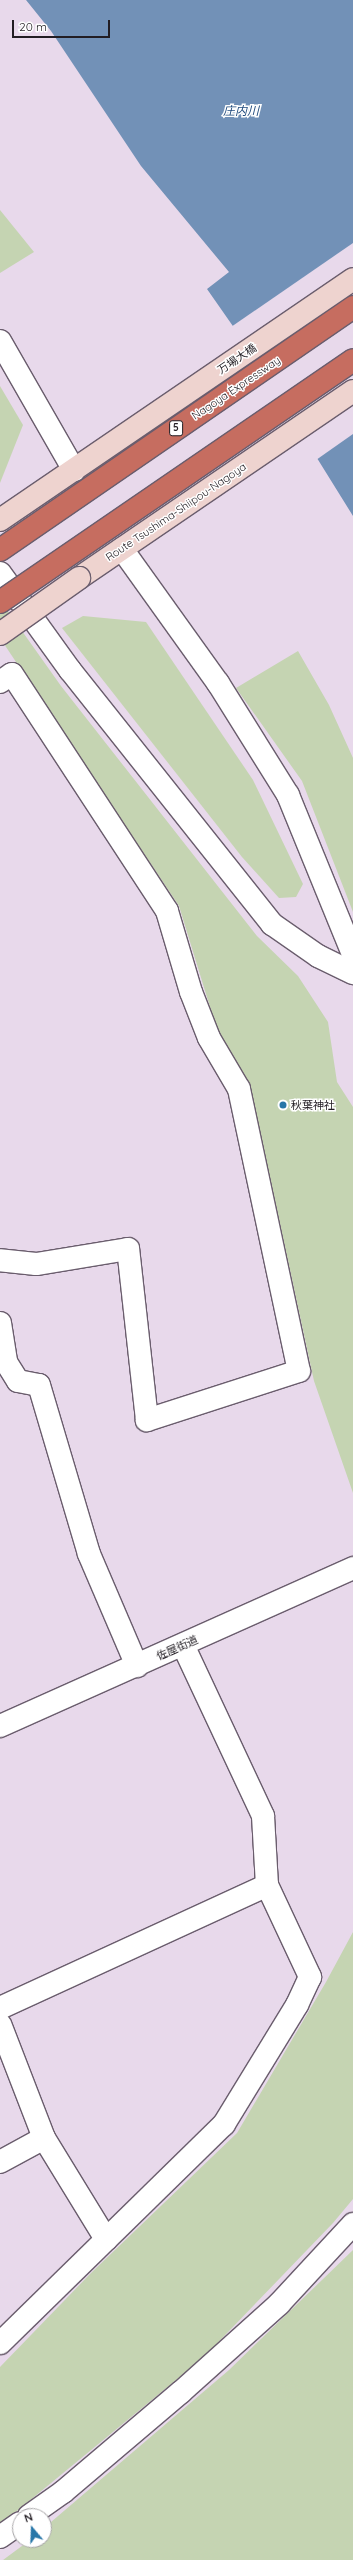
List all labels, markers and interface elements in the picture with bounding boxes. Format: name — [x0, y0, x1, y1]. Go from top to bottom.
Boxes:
scale bar — [14, 12, 112, 38]
text: 20 m — [19, 19, 47, 34]
water label: 庄内川 — [223, 104, 259, 118]
street label: 万場大橋 — [215, 341, 259, 377]
street label: Nagoya Expressway — [189, 353, 283, 423]
road number: 5 — [169, 420, 183, 436]
street label: Route Tsushima-Shiipou-Nagoya — [103, 460, 249, 564]
place label: 秋葉神社 — [291, 1098, 335, 1112]
marker: 秋葉神社 — [278, 1100, 288, 1110]
street label: 佐屋街道 — [154, 1633, 200, 1663]
north arrow — [12, 2508, 52, 2548]
text: N — [22, 2510, 35, 2526]

